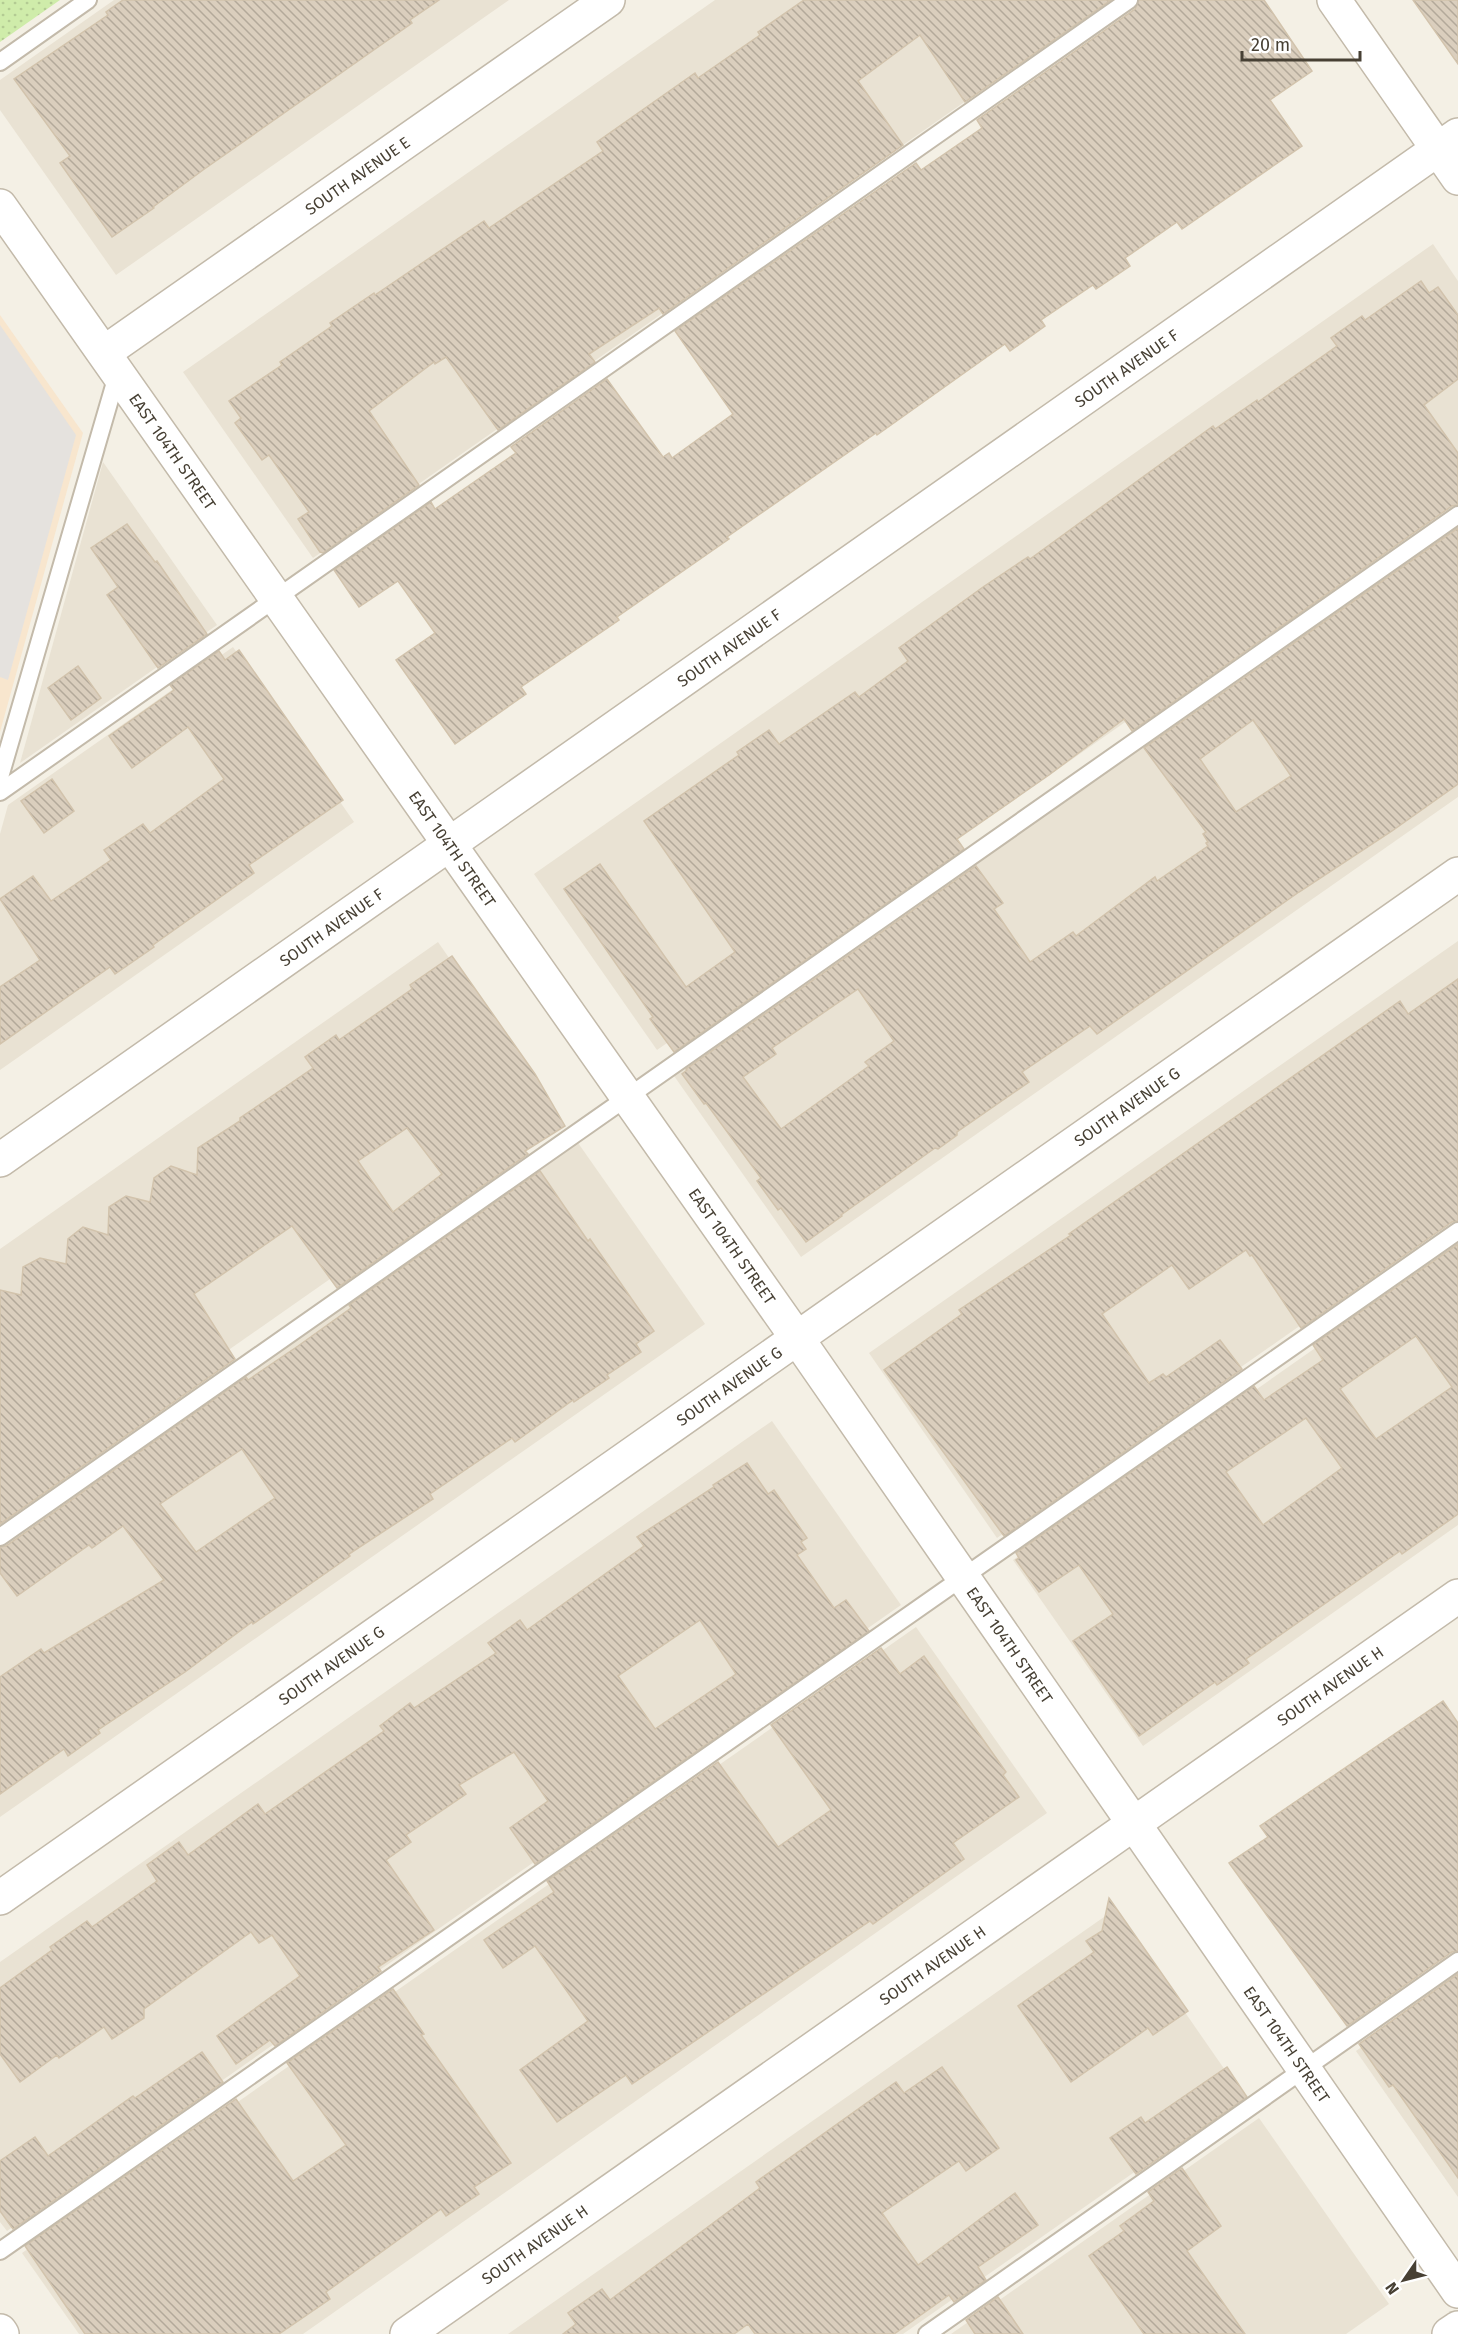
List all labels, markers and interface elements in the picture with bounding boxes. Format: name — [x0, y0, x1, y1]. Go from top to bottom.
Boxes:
scale bar — [1242, 24, 1360, 62]
text: 20 m — [1251, 34, 1290, 56]
street label: SOUTH AVENUE E — [301, 132, 413, 218]
street label: SOUTH AVENUE F — [1071, 325, 1182, 411]
street label: EAST 104TH STREET — [125, 390, 220, 514]
street label: SOUTH AVENUE F — [673, 605, 785, 691]
street label: EAST 104TH STREET — [405, 787, 500, 911]
street label: SOUTH AVENUE F — [276, 884, 387, 970]
street label: SOUTH AVENUE G — [1070, 1063, 1183, 1150]
street label: EAST 104TH STREET — [685, 1184, 780, 1308]
street label: SOUTH AVENUE G — [673, 1342, 786, 1430]
street label: EAST 104TH STREET — [963, 1583, 1057, 1707]
street label: SOUTH AVENUE G — [275, 1622, 388, 1709]
street label: SOUTH AVENUE H — [1273, 1642, 1387, 1730]
street label: SOUTH AVENUE H — [876, 1921, 989, 2009]
street label: EAST 104TH STREET — [1240, 1982, 1334, 2107]
street label: SOUTH AVENUE H — [478, 2201, 591, 2288]
north arrow — [1374, 2250, 1434, 2310]
text: N — [1381, 2279, 1403, 2298]

